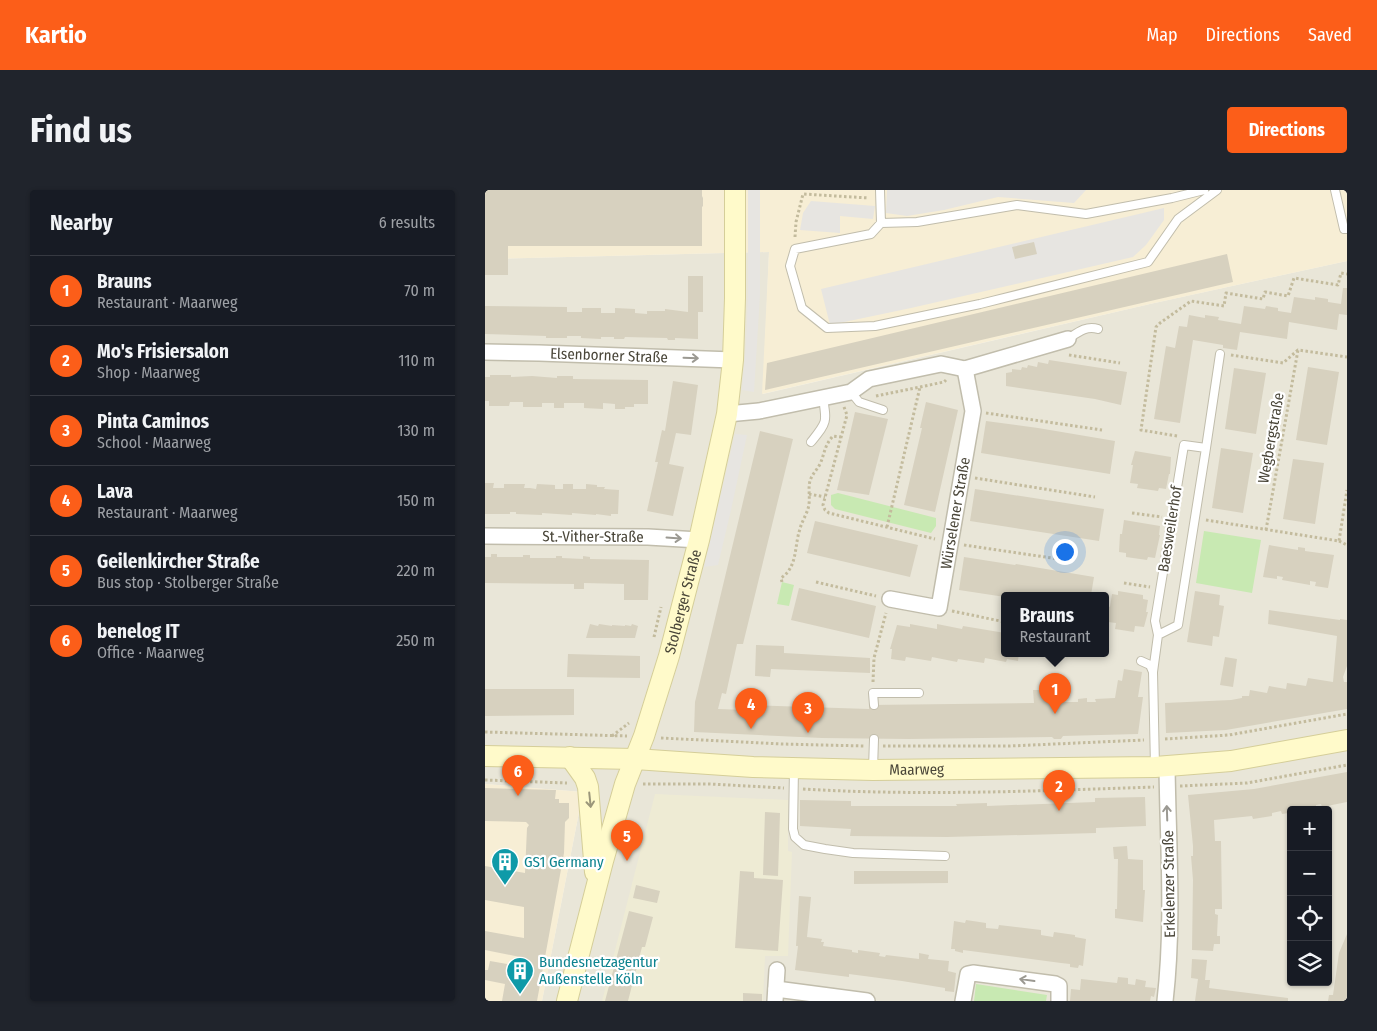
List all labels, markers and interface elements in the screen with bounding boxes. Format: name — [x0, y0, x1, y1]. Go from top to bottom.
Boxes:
text: Kartio — [25, 21, 87, 49]
text: Map — [1146, 24, 1178, 46]
text: Directions — [1206, 24, 1280, 46]
text: Saved — [1308, 24, 1352, 46]
button: Directions — [1227, 107, 1347, 153]
text: Find us — [30, 109, 132, 151]
text: Nearby — [50, 210, 112, 236]
text: 6 results — [379, 213, 435, 232]
text: Brauns — [97, 270, 152, 293]
text: 1 — [63, 281, 69, 300]
text: 70 m — [404, 281, 435, 300]
text: Restaurant · Maarweg — [97, 293, 238, 312]
text: Mo's Frisiersalon — [97, 340, 229, 363]
street label: Elsenborner Straße — [550, 344, 668, 367]
text: 2 — [62, 351, 70, 370]
text: 110 m — [398, 351, 435, 370]
one-way arrow — [683, 354, 699, 363]
text: Shop · Maarweg — [97, 363, 200, 382]
street label: Wegbergstraße — [1254, 391, 1288, 485]
text: Pinta Caminos — [97, 410, 209, 433]
text: 3 — [62, 421, 70, 440]
text: 130 m — [397, 421, 435, 440]
text: School · Maarweg — [97, 433, 211, 452]
street label: Würselener Straße — [937, 456, 974, 571]
text: Lava — [97, 480, 133, 503]
street label: Baesweilerhof — [1154, 483, 1186, 573]
text: 4 — [62, 491, 70, 510]
text: 150 m — [397, 491, 435, 510]
text: Restaurant · Maarweg — [97, 503, 238, 522]
street label: St.-Vither-Straße — [542, 527, 644, 546]
one-way arrow — [665, 534, 681, 543]
your location — [1052, 539, 1078, 565]
street label: Stolberger Straße — [661, 548, 705, 656]
text: Geilenkircher Straße — [97, 550, 260, 573]
text: 5 — [62, 561, 70, 580]
text: 220 m — [396, 561, 435, 580]
text: Bus stop · Stolberger Straße — [97, 573, 279, 592]
popup — [1001, 592, 1109, 657]
text: Brauns — [1019, 604, 1074, 627]
text: benelog IT — [97, 620, 180, 643]
text: Restaurant — [1019, 627, 1091, 646]
text: 6 — [62, 631, 70, 650]
text: 250 m — [396, 631, 435, 650]
text: Office · Maarweg — [97, 643, 204, 662]
pin: 1 — [1039, 673, 1071, 714]
pin: 4 — [735, 688, 767, 729]
pin: 3 — [792, 692, 824, 733]
pin: 6 — [502, 755, 534, 796]
street label: Maarweg — [889, 760, 944, 779]
pin: 2 — [1043, 770, 1075, 811]
one-way arrow — [585, 792, 595, 808]
one-way arrow — [1163, 805, 1172, 821]
map controls — [1287, 806, 1332, 986]
button: + — [1287, 806, 1332, 851]
pin: 5 — [611, 820, 643, 861]
street label: Erkelenzer Straße — [1159, 830, 1179, 938]
building icon: GS1 Germany — [490, 847, 520, 886]
button: − — [1287, 851, 1332, 896]
place label: GS1 Germany — [524, 853, 604, 871]
button: locate — [1287, 896, 1332, 941]
button: layers — [1287, 941, 1332, 986]
place label: Bundesnetzagentur Außenstelle Köln — [539, 953, 659, 988]
building icon: Bundesnetzagentur Außenstelle Köln — [505, 956, 535, 995]
one-way arrow — [1019, 975, 1035, 985]

